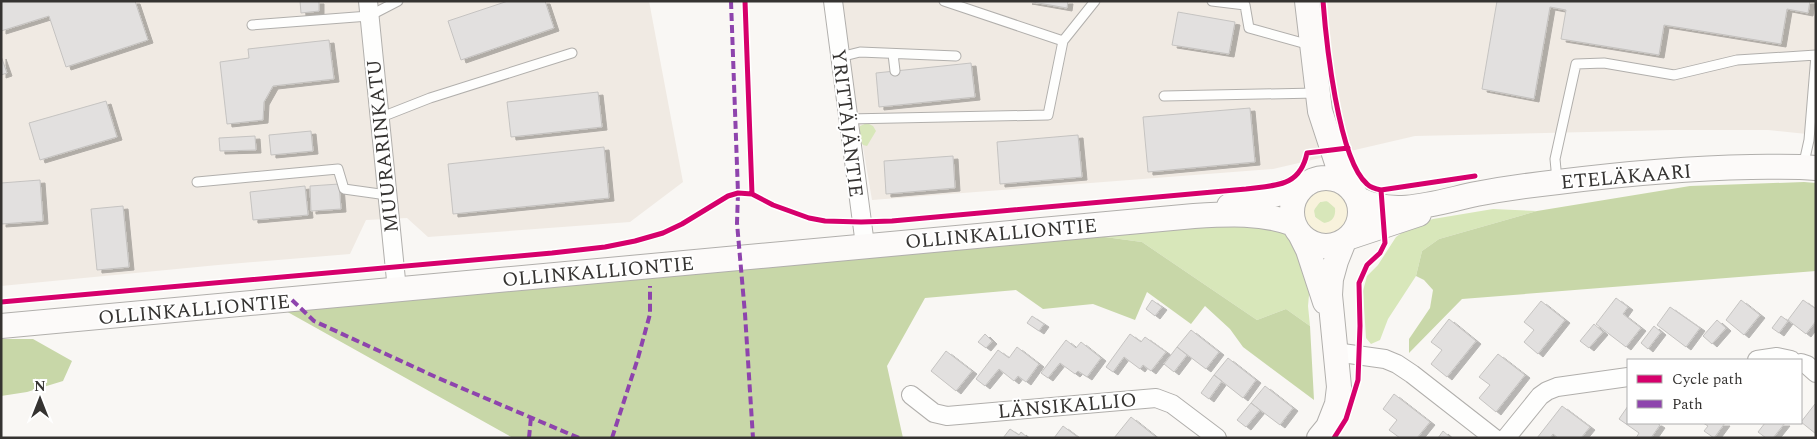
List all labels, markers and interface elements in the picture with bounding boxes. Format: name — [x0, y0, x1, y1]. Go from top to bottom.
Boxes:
street label: YRITTÄJÄNTIE — [823, 47, 871, 199]
street label: MUURARINKATU — [359, 58, 407, 234]
street label: ETELÄKAARI — [1559, 156, 1693, 198]
street label: OLLINKALLIONTIE — [904, 211, 1098, 257]
street label: OLLINKALLIONTIE — [501, 249, 695, 295]
street label: OLLINKALLIONTIE — [97, 287, 291, 333]
legend — [1627, 359, 1802, 424]
text: Cycle path — [1672, 368, 1743, 391]
north arrow — [15, 374, 65, 424]
text: N — [34, 376, 46, 397]
street label: LÄNSIKALLIO — [996, 385, 1138, 427]
text: Path — [1672, 393, 1703, 416]

